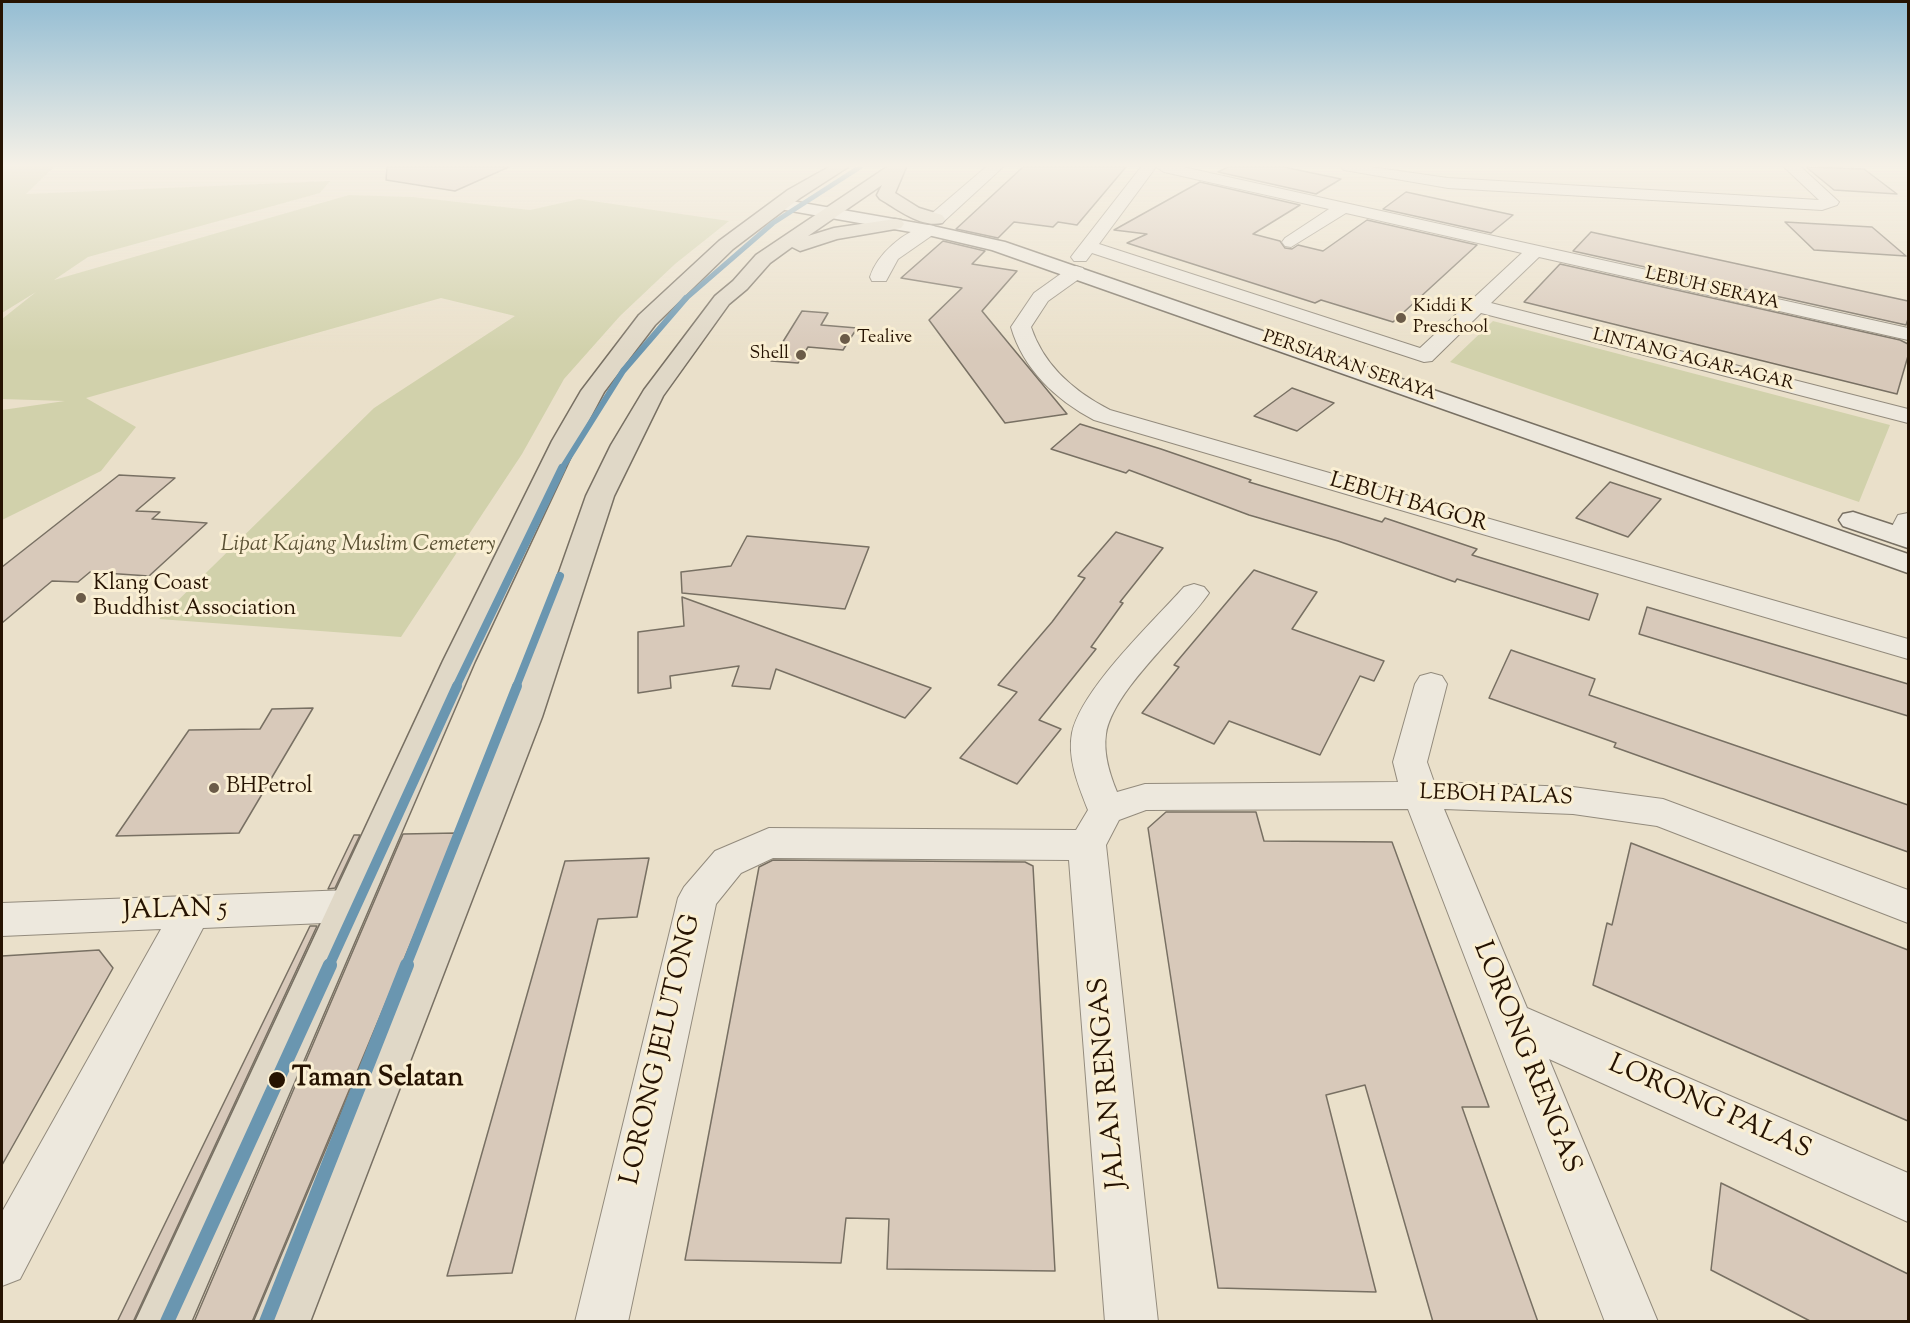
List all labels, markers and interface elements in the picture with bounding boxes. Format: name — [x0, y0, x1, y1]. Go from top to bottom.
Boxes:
street label: LEBUH SERAYA — [1643, 264, 1781, 316]
place label: Kiddi K Preschool — [1413, 297, 1488, 340]
marker: Kiddi K Preschool — [1394, 311, 1408, 325]
street label: LINTANG AGAR-AGAR — [1590, 326, 1796, 396]
street label: PERSIARAN SERAYA — [1259, 327, 1439, 407]
place label: Tealive — [857, 328, 912, 350]
marker: Tealive — [838, 332, 852, 346]
place label: Shell — [750, 344, 789, 366]
marker: Shell — [794, 348, 808, 362]
street label: LEBUH BAGOR — [1326, 469, 1490, 539]
park label: Lipat Kajang Muslim Cemetery — [221, 533, 495, 559]
place label: Klang Coast Buddhist Association — [93, 572, 296, 624]
marker: Klang Coast Buddhist Association — [74, 591, 88, 605]
place label: BHPetrol — [226, 775, 313, 801]
marker: BHPetrol — [207, 781, 221, 795]
street label: LEBOH PALAS — [1419, 781, 1573, 813]
street label: JALAN 5 — [122, 894, 228, 930]
street label: LORONG JELUTONG — [616, 912, 710, 1188]
street label: LORONG RENGAS — [1464, 937, 1586, 1179]
street label: JALAN RENGAS — [1085, 976, 1135, 1190]
street label: LORONG PALAS — [1603, 1050, 1815, 1168]
place label: Taman Selatan — [292, 1064, 463, 1096]
marker: Taman Selatan — [267, 1070, 287, 1090]

